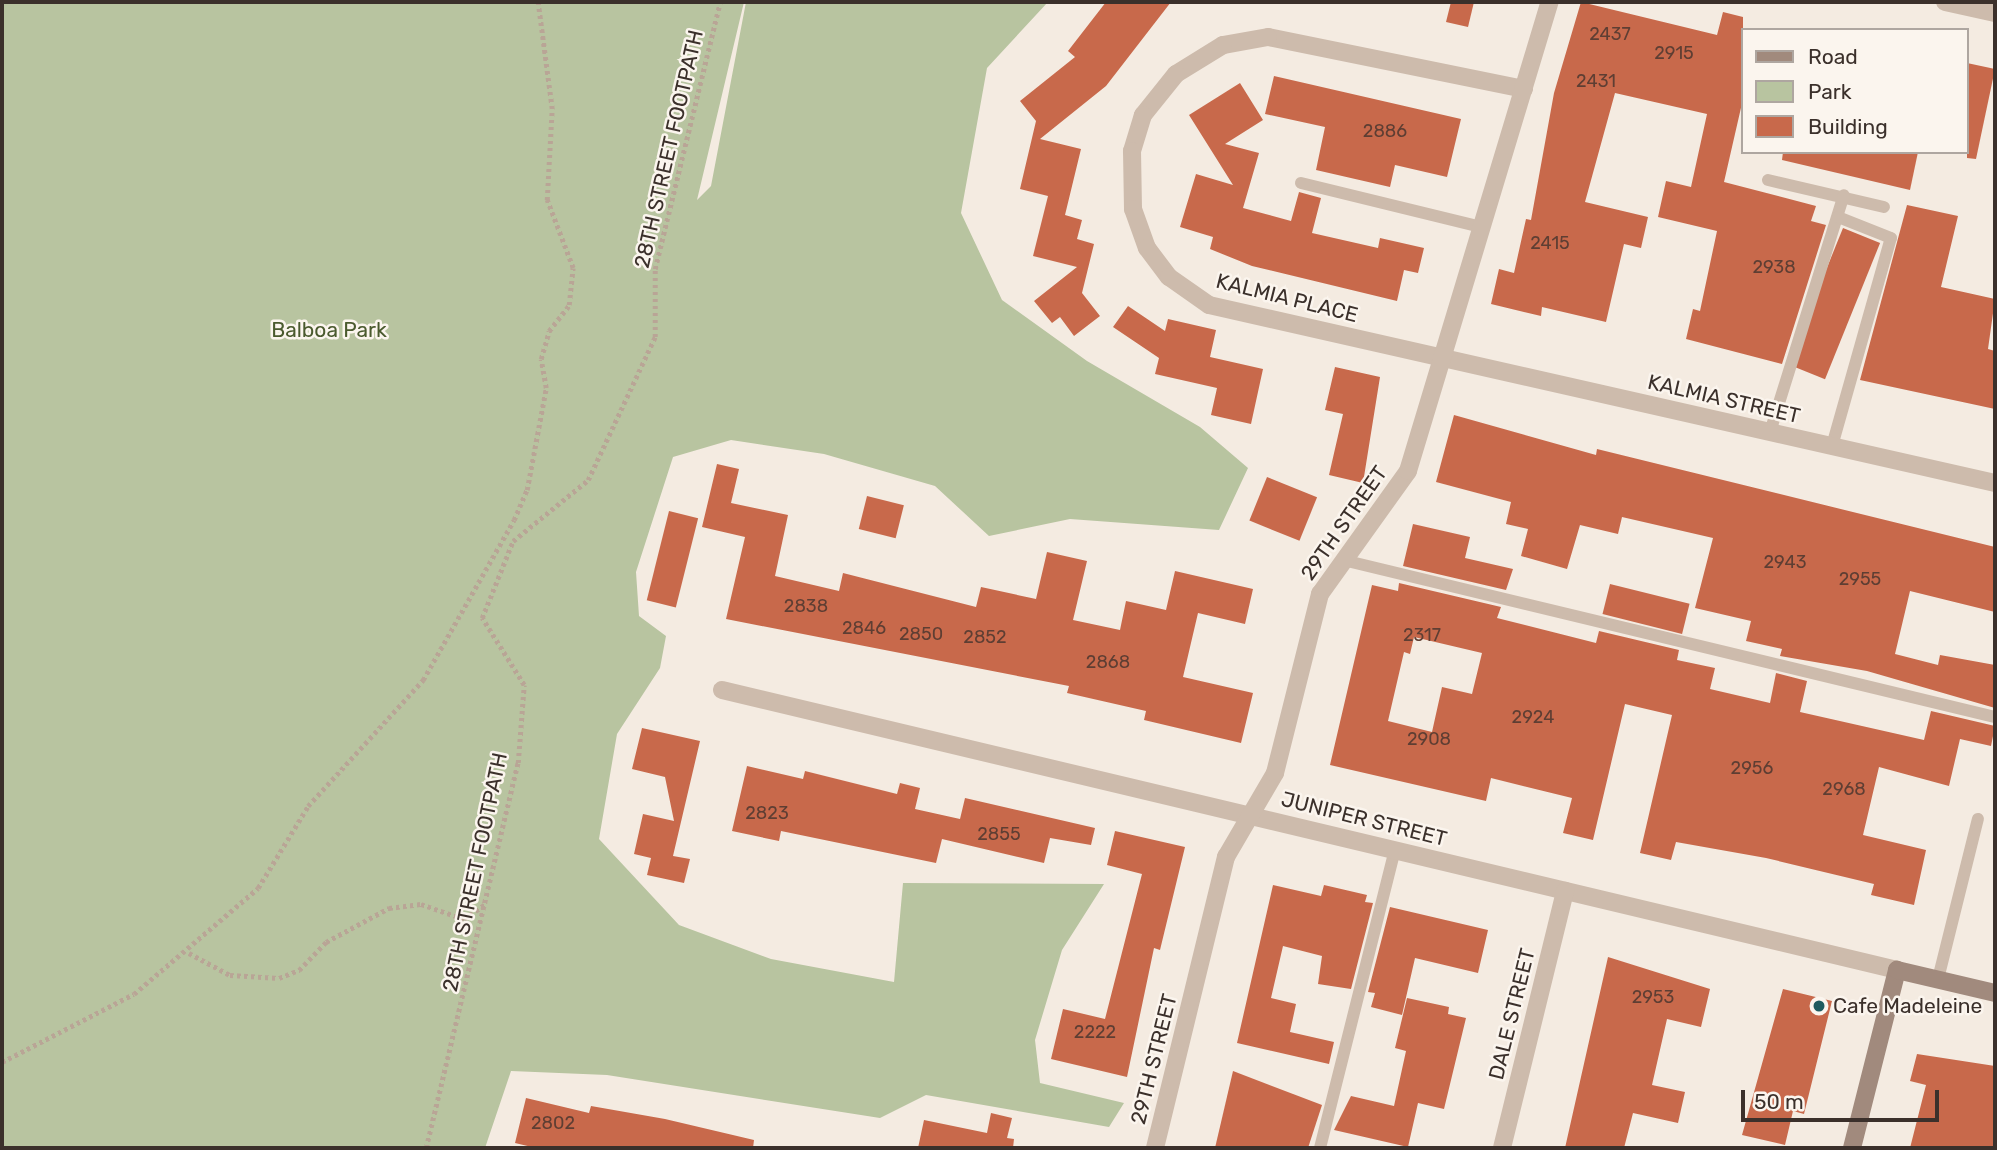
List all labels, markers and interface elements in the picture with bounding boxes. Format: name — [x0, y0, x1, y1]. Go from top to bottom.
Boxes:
house number: 2437 — [1589, 23, 1631, 45]
street label: 28TH STREET FOOTPATH — [629, 27, 709, 271]
legend — [1742, 28, 1969, 154]
house number: 2915 — [1654, 42, 1694, 64]
text: Road — [1808, 44, 1858, 69]
house number: 2431 — [1576, 70, 1616, 92]
text: Park — [1808, 79, 1852, 104]
text: Building — [1808, 114, 1888, 139]
house number: 2886 — [1363, 120, 1407, 142]
house number: 2415 — [1530, 232, 1570, 254]
house number: 2938 — [1752, 256, 1796, 278]
street label: KALMIA PLACE — [1213, 268, 1361, 328]
park label: Balboa Park — [271, 317, 387, 343]
street label: KALMIA STREET — [1645, 369, 1803, 429]
street label: 29TH STREET — [1295, 461, 1393, 585]
house number: 2943 — [1764, 551, 1806, 573]
house number: 2955 — [1839, 568, 1881, 590]
house number: 2838 — [784, 595, 828, 617]
house number: 2846 — [842, 617, 886, 639]
house number: 2850 — [899, 623, 943, 645]
house number: 2317 — [1403, 624, 1441, 646]
house number: 2852 — [963, 626, 1007, 648]
house number: 2868 — [1086, 651, 1130, 673]
house number: 2924 — [1512, 706, 1554, 728]
house number: 2908 — [1407, 728, 1451, 750]
street label: 28TH STREET FOOTPATH — [437, 750, 513, 994]
house number: 2956 — [1731, 757, 1773, 779]
house number: 2968 — [1822, 778, 1866, 800]
street label: JUNIPER STREET — [1279, 786, 1449, 852]
house number: 2823 — [745, 802, 789, 824]
house number: 2855 — [977, 823, 1021, 845]
street label: DALE STREET — [1484, 946, 1540, 1082]
house number: 2953 — [1632, 986, 1674, 1008]
street label: 29TH STREET — [1126, 991, 1182, 1127]
place label: Cafe Madeleine — [1833, 993, 1982, 1019]
marker: Cafe Madeleine — [1811, 998, 1827, 1014]
house number: 2222 — [1074, 1021, 1116, 1043]
scale bar — [1745, 1076, 1943, 1120]
text: 50 m — [1754, 1089, 1804, 1114]
house number: 2802 — [531, 1112, 575, 1134]

